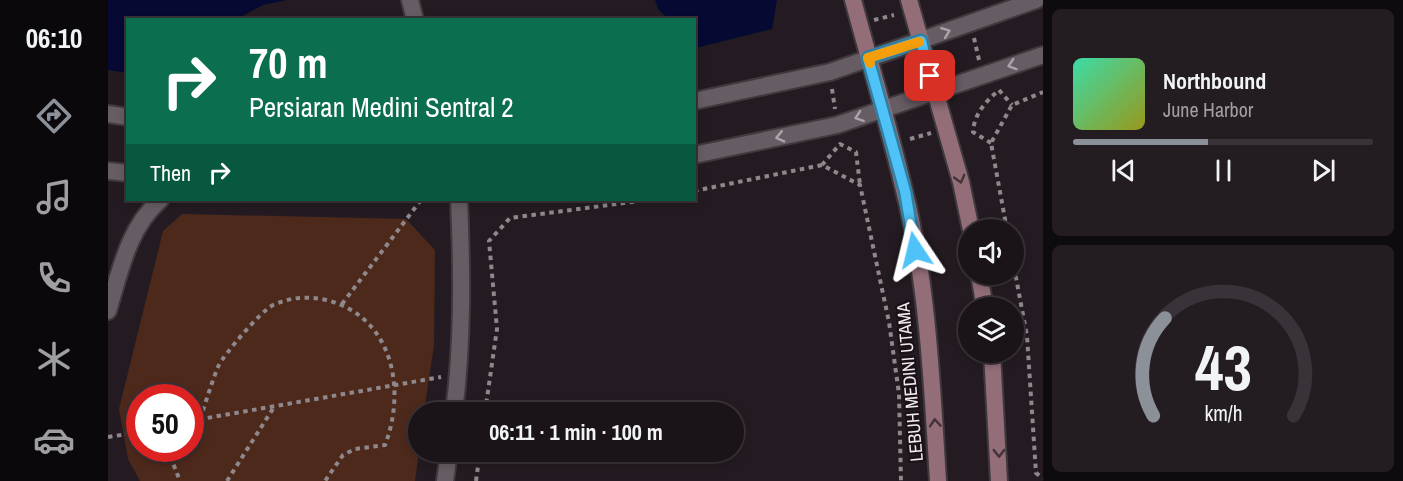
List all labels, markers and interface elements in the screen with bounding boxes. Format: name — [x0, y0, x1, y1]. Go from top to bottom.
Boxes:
text: 06:10 — [26, 20, 82, 56]
one-way arrow — [940, 27, 951, 39]
text: 70 m — [249, 35, 328, 91]
icon: right — [150, 42, 228, 120]
pin — [904, 50, 955, 101]
one-way arrow — [1007, 58, 1018, 70]
icon: arrive — [913, 59, 946, 92]
text: Northbound — [1163, 66, 1266, 96]
text: Persiaran Medini Sentral 2 — [249, 89, 514, 125]
icon: directions — [33, 95, 75, 137]
text: June Harbor — [1163, 96, 1253, 123]
one-way arrow — [854, 109, 865, 122]
one-way arrow — [775, 130, 785, 143]
icon: previous — [1107, 154, 1140, 187]
icon: pause — [1207, 154, 1240, 187]
icon: next — [1307, 154, 1340, 187]
icon: right — [203, 156, 236, 189]
text: Then — [150, 158, 191, 188]
one-way arrow — [953, 173, 965, 184]
icon: music — [33, 176, 75, 218]
position arrow — [883, 218, 947, 282]
map controls — [958, 219, 1024, 363]
button: sound — [958, 219, 1024, 285]
icon: phone — [33, 257, 75, 299]
button: layers — [958, 297, 1024, 363]
street label: LEBUH MEDINI UTAMA — [890, 301, 929, 463]
text: 43 — [1195, 325, 1251, 409]
icon: climate — [33, 338, 75, 380]
speed limit sign: 50 — [126, 384, 204, 462]
text: km/h — [1204, 399, 1242, 428]
text: 06:11 · 1 min · 100 m — [489, 417, 663, 447]
one-way arrow — [928, 418, 941, 427]
icon: car — [33, 419, 75, 461]
one-way arrow — [992, 448, 1005, 457]

